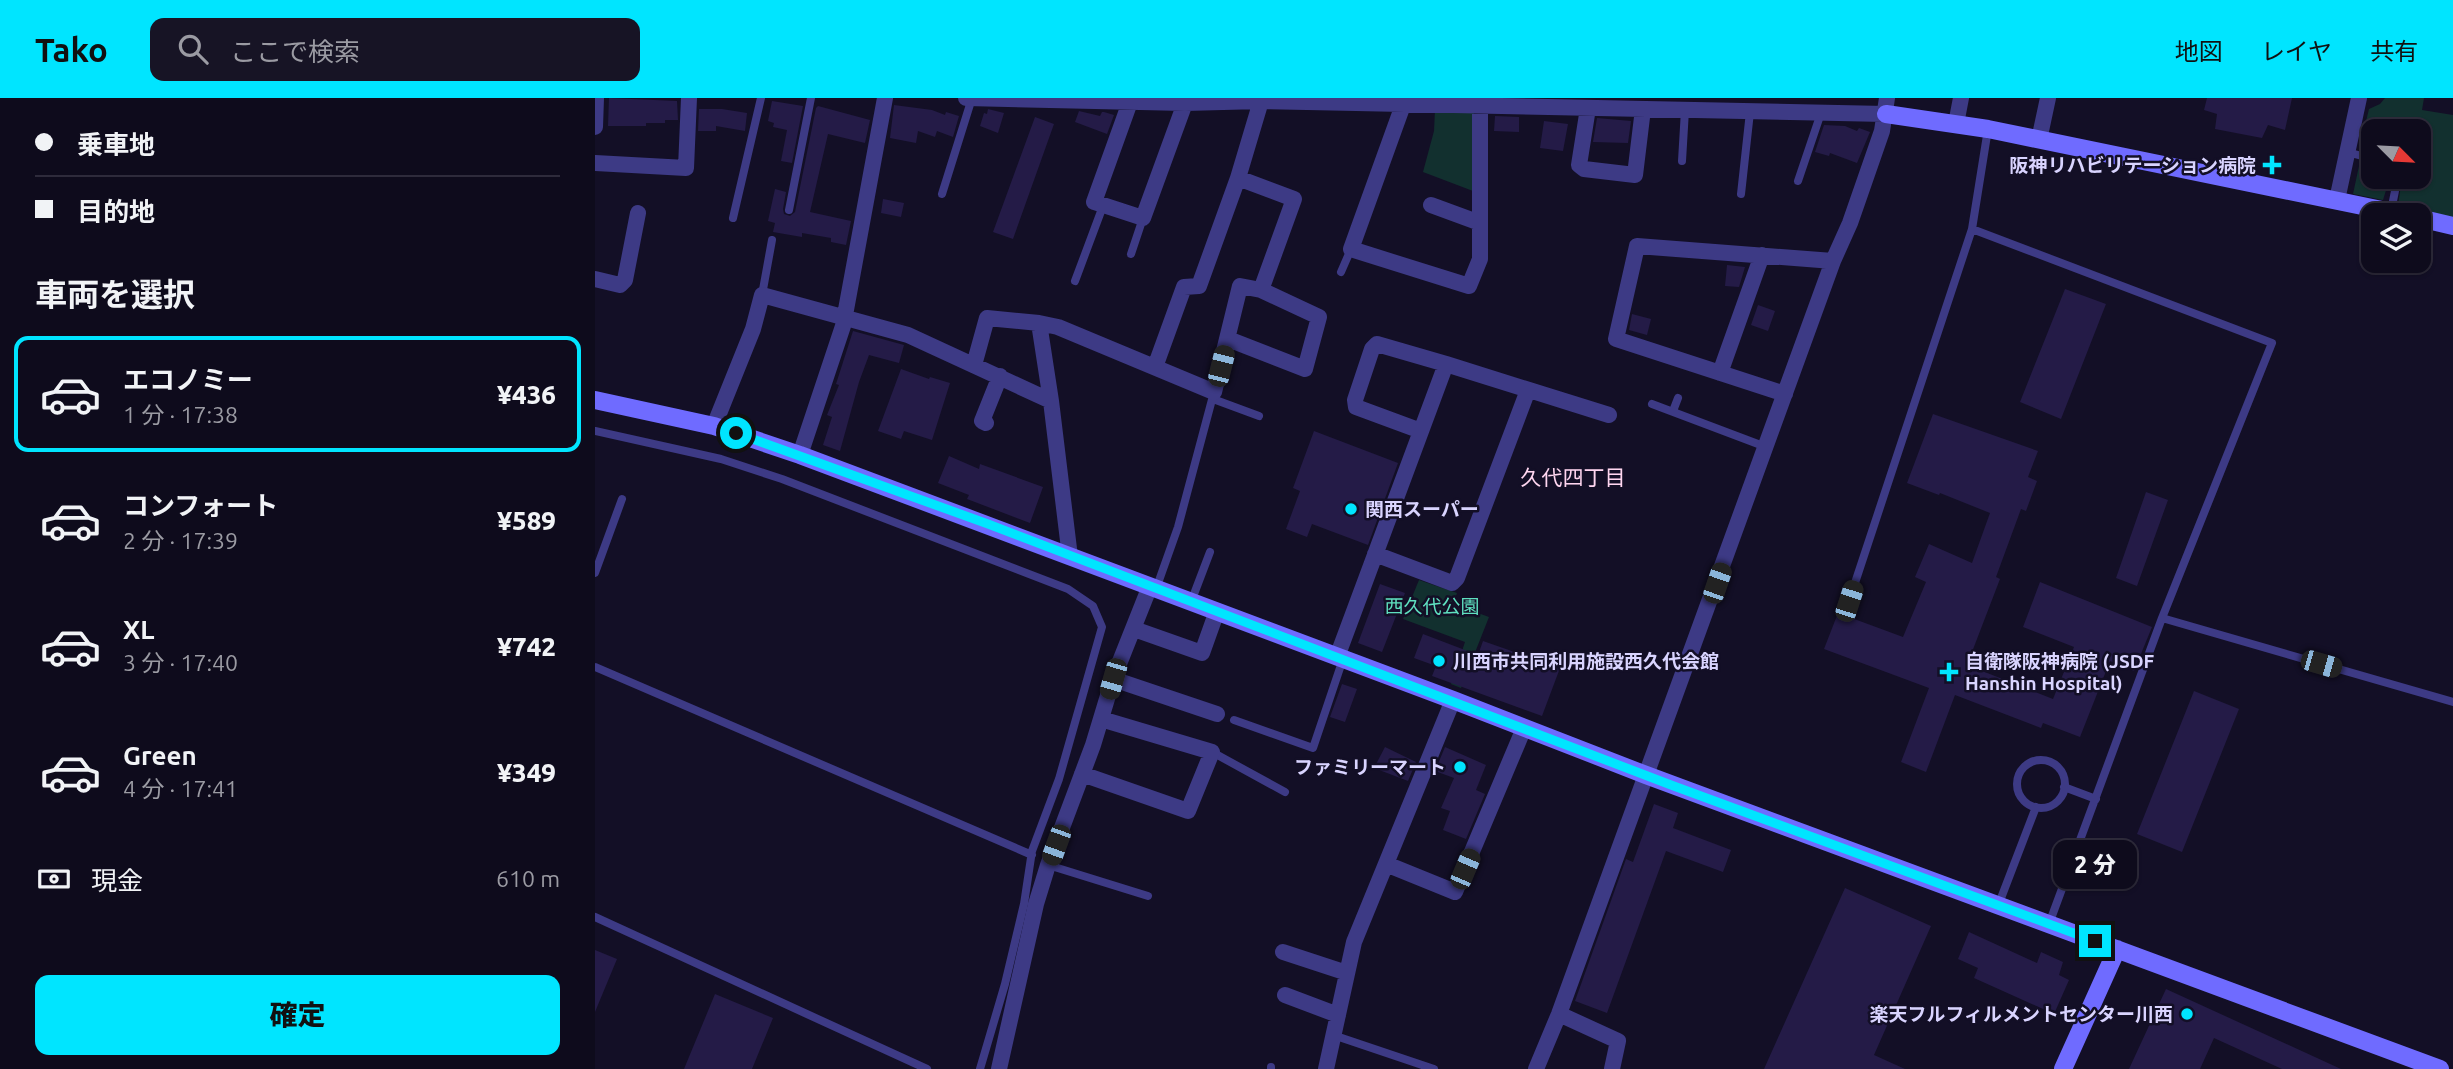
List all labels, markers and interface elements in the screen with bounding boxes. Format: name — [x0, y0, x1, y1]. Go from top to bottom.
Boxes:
search box — [150, 18, 640, 81]
icon: search — [174, 30, 212, 68]
text: Tako — [35, 31, 108, 68]
text: ここで検索 — [230, 37, 360, 66]
text: 地図 — [2175, 38, 2223, 65]
text: レイヤ — [2261, 38, 2332, 65]
text: 共有 — [2370, 38, 2418, 65]
north arrow — [2361, 119, 2431, 189]
map controls — [2361, 119, 2431, 273]
text: 乗車地 — [77, 130, 155, 159]
place label: 阪神リハビリテーション病院 — [2009, 154, 2256, 176]
marker: 阪神リハビリテーション病院 — [2262, 155, 2282, 175]
text: 目的地 — [77, 197, 155, 226]
button: layers — [2361, 203, 2431, 273]
text: 車両を選択 — [35, 276, 195, 312]
car — [1206, 343, 1237, 389]
icon: car — [39, 363, 102, 426]
text: エコノミー — [123, 365, 253, 394]
text: ¥436 — [497, 380, 556, 409]
text: 1 分 · 17:38 — [123, 402, 238, 427]
route start — [720, 417, 752, 449]
district label: 久代四丁目 — [1521, 465, 1626, 489]
icon: car — [39, 489, 102, 552]
text: コンフォート — [123, 491, 278, 520]
place label: 関西スーパー — [1365, 498, 1479, 520]
marker: 関西スーパー — [1343, 501, 1359, 517]
text: ¥589 — [497, 506, 556, 535]
text: 2 分 · 17:39 — [123, 528, 238, 553]
car — [1701, 560, 1734, 606]
car — [1833, 578, 1866, 624]
park label: 西久代公園 — [1384, 595, 1480, 617]
icon: car — [39, 615, 102, 678]
text: XL — [123, 615, 154, 644]
text: ¥742 — [497, 632, 556, 661]
car — [2298, 648, 2345, 680]
text: 3 分 · 17:40 — [123, 650, 238, 675]
place label: 川西市共同利用施設西久代会館 — [1453, 650, 1719, 672]
place label: 自衛隊阪神病院 (JSDF Hanshin Hospital) — [1965, 650, 2155, 694]
marker: 川西市共同利用施設西久代会館 — [1431, 653, 1447, 669]
car — [1098, 656, 1129, 702]
marker: 自衛隊阪神病院 (JSDF Hanshin Hospital) — [1939, 662, 1959, 682]
icon: car — [39, 741, 102, 804]
text: Green — [123, 741, 197, 770]
place label: ファミリーマート — [1294, 756, 1446, 778]
text: ¥349 — [497, 758, 556, 787]
marker: ファミリーマート — [1452, 759, 1468, 775]
text: 4 分 · 17:41 — [123, 776, 238, 801]
car — [1039, 822, 1074, 868]
callout: 2 分 — [2053, 840, 2137, 888]
car — [1448, 846, 1483, 892]
text: 2 分 — [2074, 852, 2116, 877]
icon: cash — [35, 860, 73, 898]
text: 現金 — [91, 866, 143, 895]
text: 610 m — [496, 866, 560, 891]
route end — [2079, 925, 2111, 957]
button: 確定 — [35, 975, 560, 1055]
place label: 楽天フルフィルメントセンター川西 — [1869, 1003, 2173, 1025]
marker: 楽天フルフィルメントセンター川西 — [2179, 1006, 2195, 1022]

